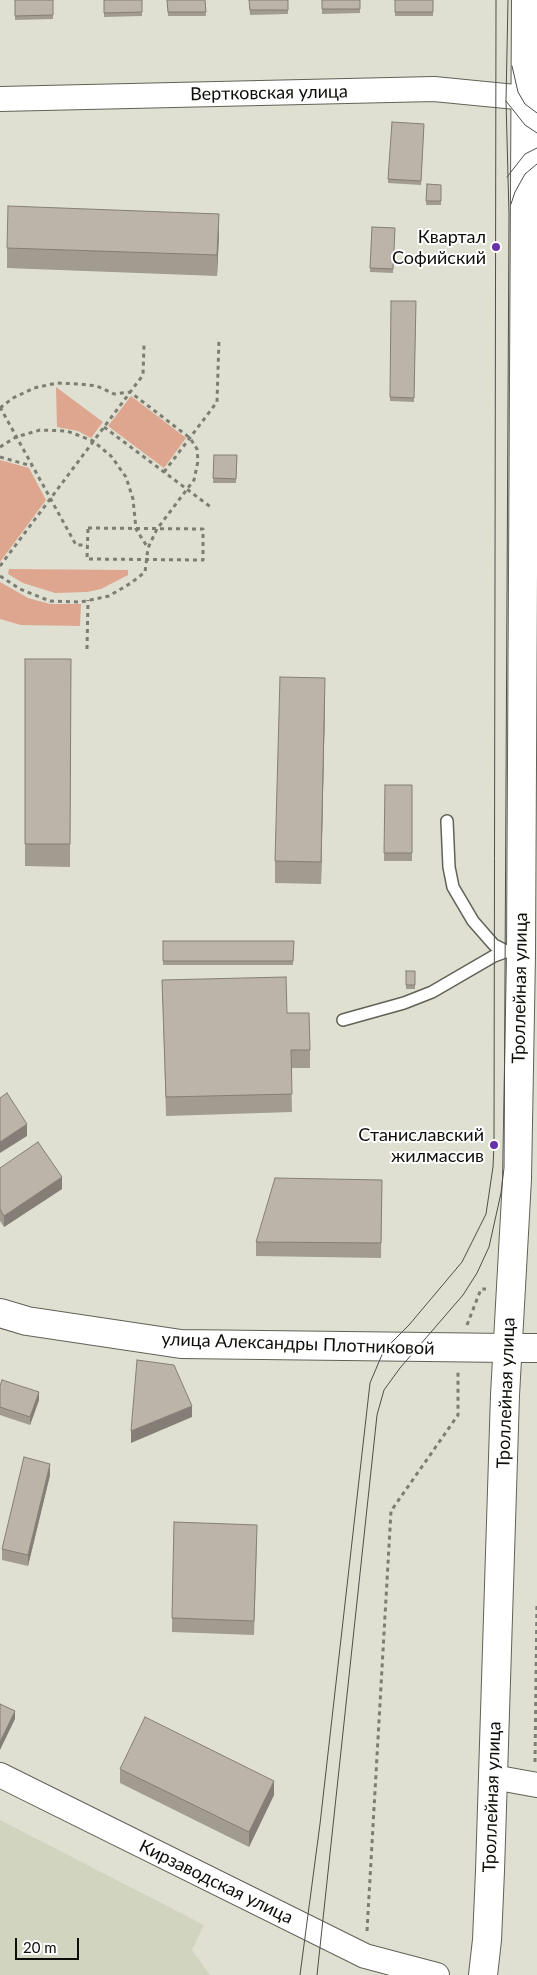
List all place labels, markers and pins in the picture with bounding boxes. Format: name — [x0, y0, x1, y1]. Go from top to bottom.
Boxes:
place label: Квартал Софийский — [392, 226, 486, 268]
marker: Квартал Софийский — [490, 241, 502, 253]
place label: Станиславский жилмассив — [358, 1124, 484, 1166]
marker: Станиславский жилмассив — [488, 1139, 500, 1151]

